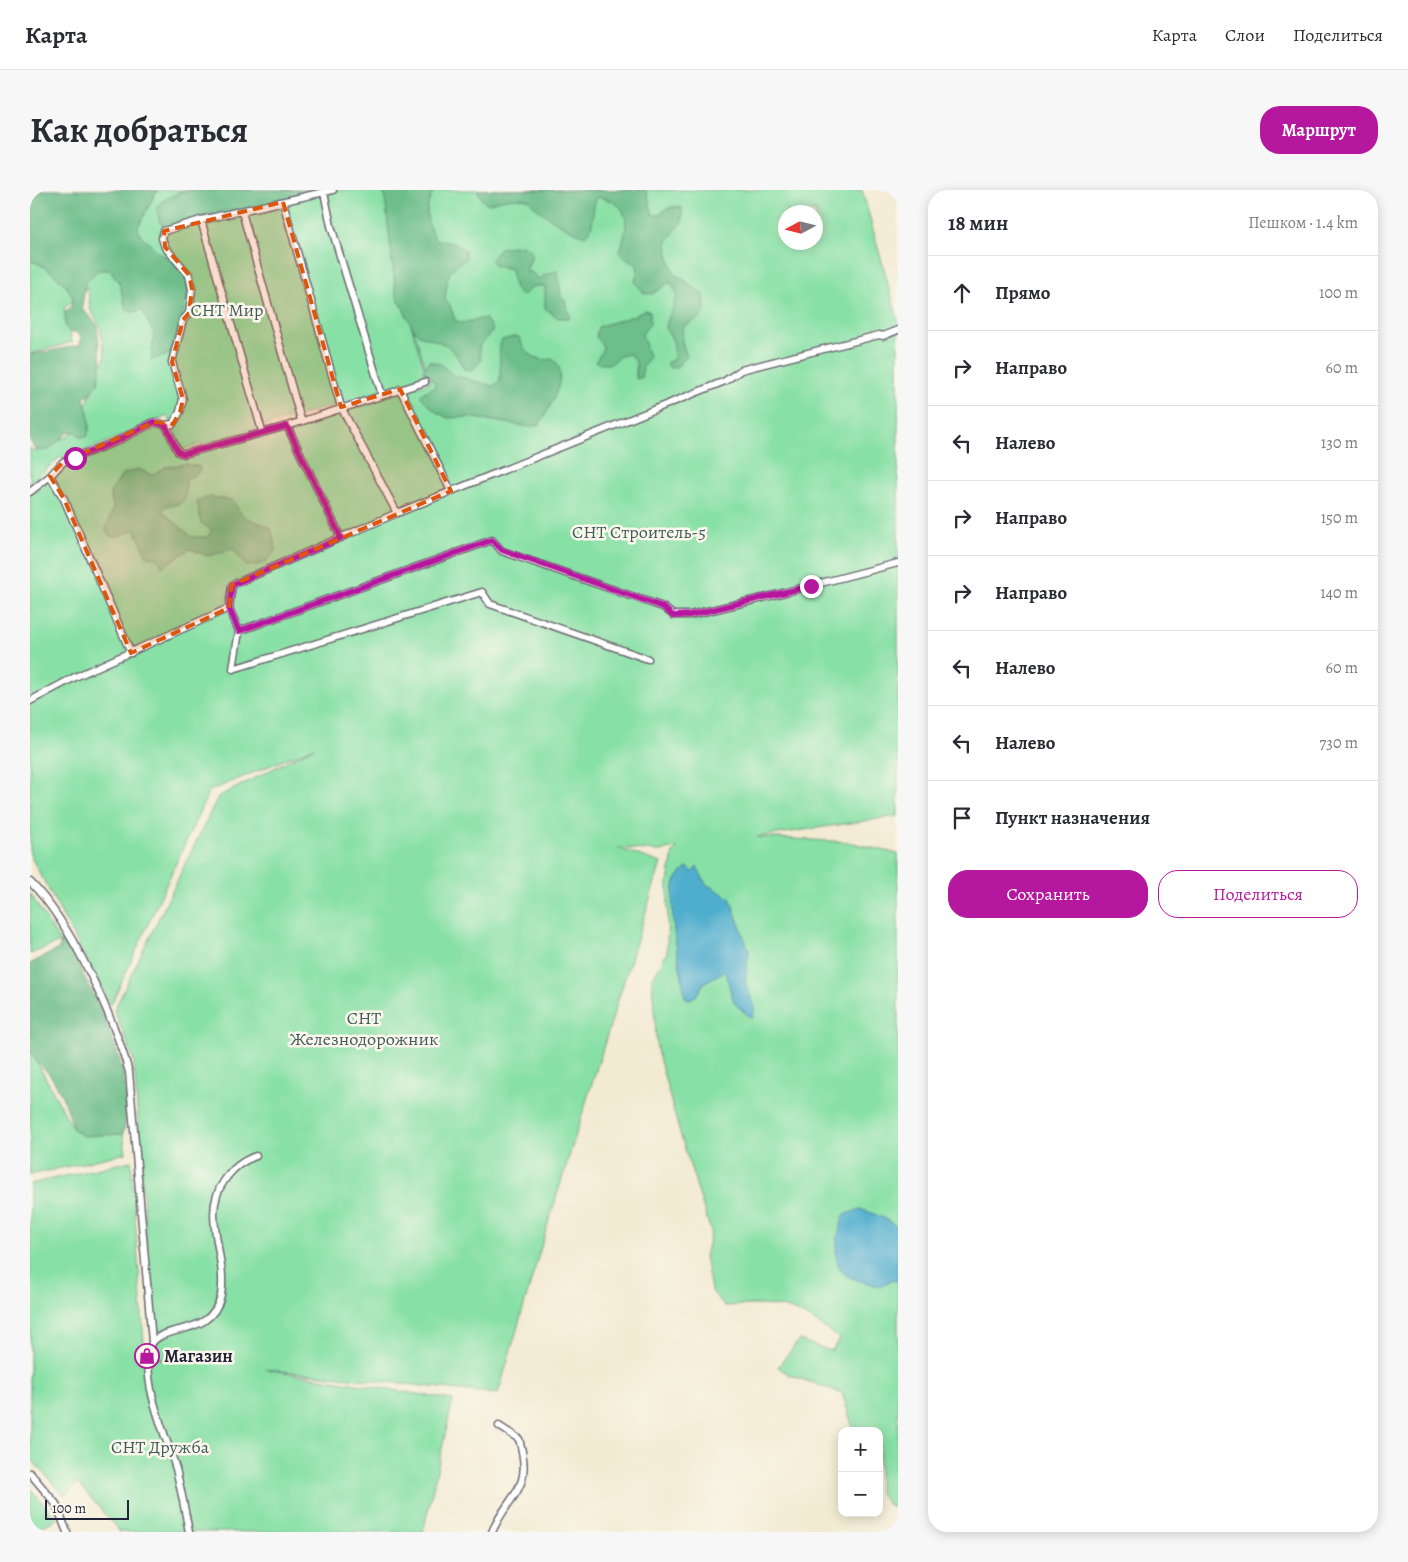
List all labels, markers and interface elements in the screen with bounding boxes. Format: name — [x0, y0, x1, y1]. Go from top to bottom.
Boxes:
text: Карта — [25, 19, 87, 51]
text: Карта — [1152, 23, 1197, 47]
text: Слои — [1225, 23, 1265, 47]
text: Поделиться — [1293, 23, 1383, 47]
text: Как добраться — [30, 106, 248, 154]
button: Маршрут — [1260, 106, 1378, 154]
north arrow — [778, 205, 823, 250]
text: 18 мин — [948, 209, 1008, 237]
text: Пешком · 1.4 km — [1248, 212, 1358, 234]
icon: ahead — [948, 279, 976, 307]
text: Прямо — [995, 280, 1050, 306]
text: 100 m — [1319, 282, 1358, 304]
park label: СНТ Мир — [191, 298, 263, 322]
icon: right — [948, 354, 976, 382]
text: Направо — [995, 355, 1067, 381]
text: 60 m — [1326, 357, 1358, 379]
icon: left — [948, 429, 976, 457]
text: Налево — [995, 430, 1055, 456]
text: 130 m — [1321, 432, 1358, 454]
route start — [64, 447, 87, 470]
icon: right — [948, 504, 976, 532]
text: Направо — [995, 505, 1067, 531]
text: 150 m — [1321, 507, 1358, 529]
park label: СНТ Строитель-5 — [572, 520, 706, 544]
route end — [800, 575, 823, 598]
icon: right — [948, 579, 976, 607]
text: Направо — [995, 580, 1067, 606]
text: 140 m — [1320, 582, 1358, 604]
icon: left — [948, 654, 976, 682]
text: Налево — [995, 655, 1055, 681]
text: 60 m — [1326, 657, 1358, 679]
icon: left — [948, 729, 976, 757]
text: Налево — [995, 730, 1055, 756]
text: 730 m — [1320, 732, 1358, 754]
icon: arrive — [948, 804, 976, 832]
text: Пункт назначения — [995, 805, 1150, 831]
button: Сохранить — [948, 870, 1148, 918]
button: Поделиться — [1158, 870, 1358, 918]
park label: СНТ Железнодорожник — [290, 1006, 438, 1051]
shop icon: Магазин — [134, 1343, 160, 1369]
place label: Магазин — [164, 1344, 233, 1368]
map controls — [838, 1427, 883, 1517]
button: + — [838, 1427, 883, 1472]
park label: СНТ Дружба — [111, 1435, 210, 1459]
button: − — [838, 1472, 883, 1517]
scale bar — [45, 1497, 129, 1520]
text: 100 m — [52, 1499, 86, 1518]

